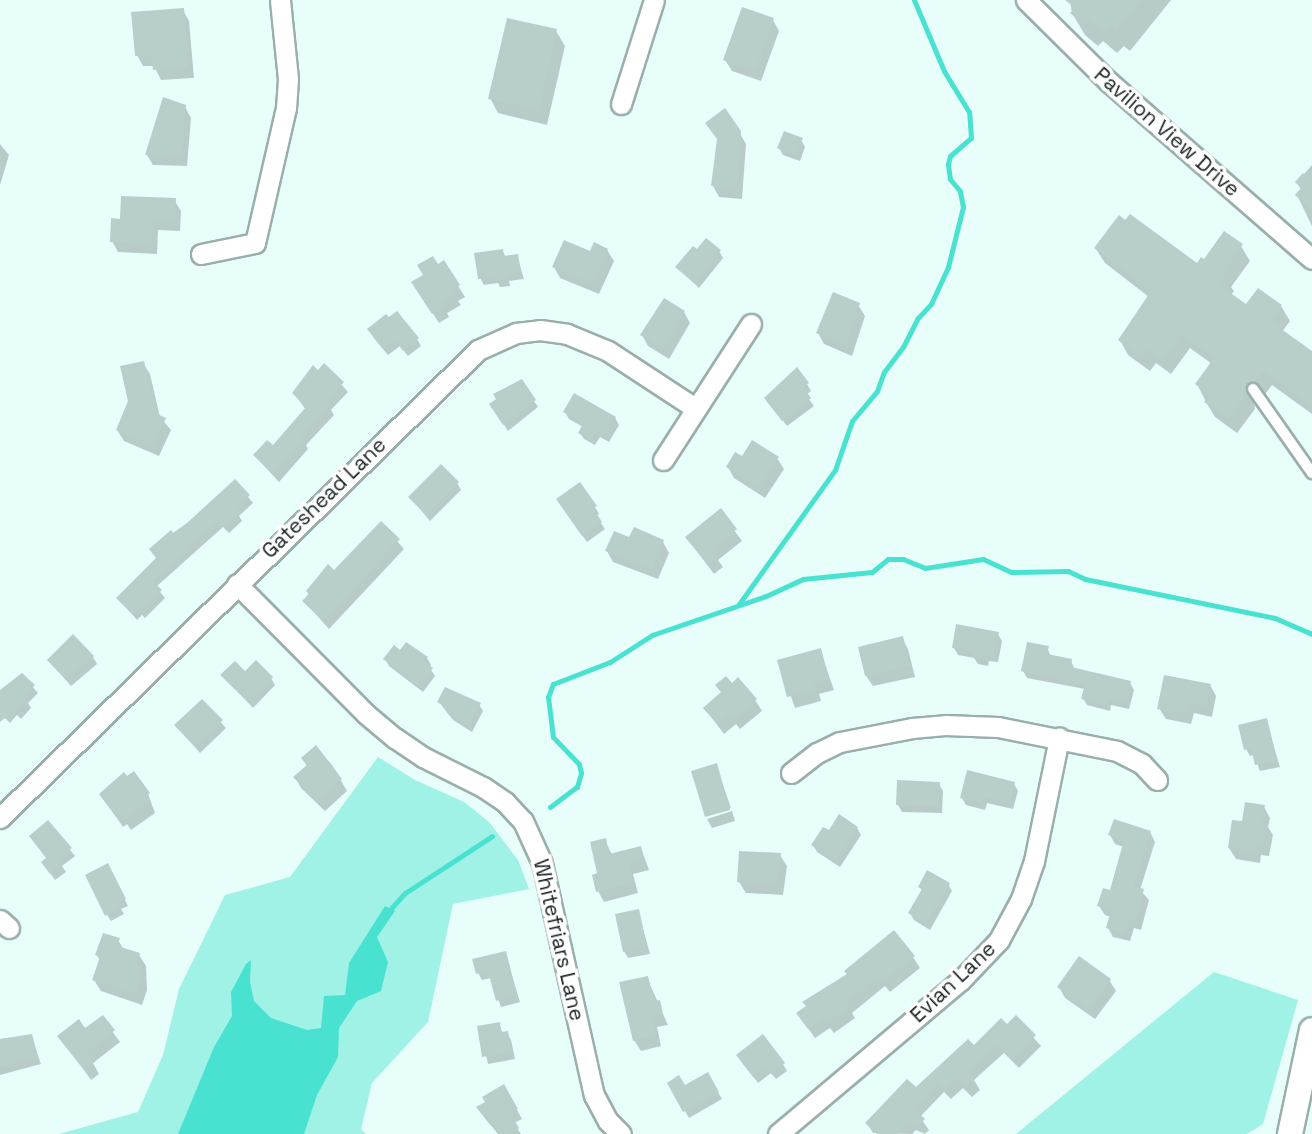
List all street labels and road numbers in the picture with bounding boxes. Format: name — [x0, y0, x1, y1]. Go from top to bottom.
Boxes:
street label: Pavilion View Drive — [1089, 62, 1245, 202]
street label: Gateshead Lane — [257, 432, 391, 564]
street label: Whitefriars Lane — [528, 857, 590, 1023]
street label: Evian Lane — [905, 936, 1001, 1028]

